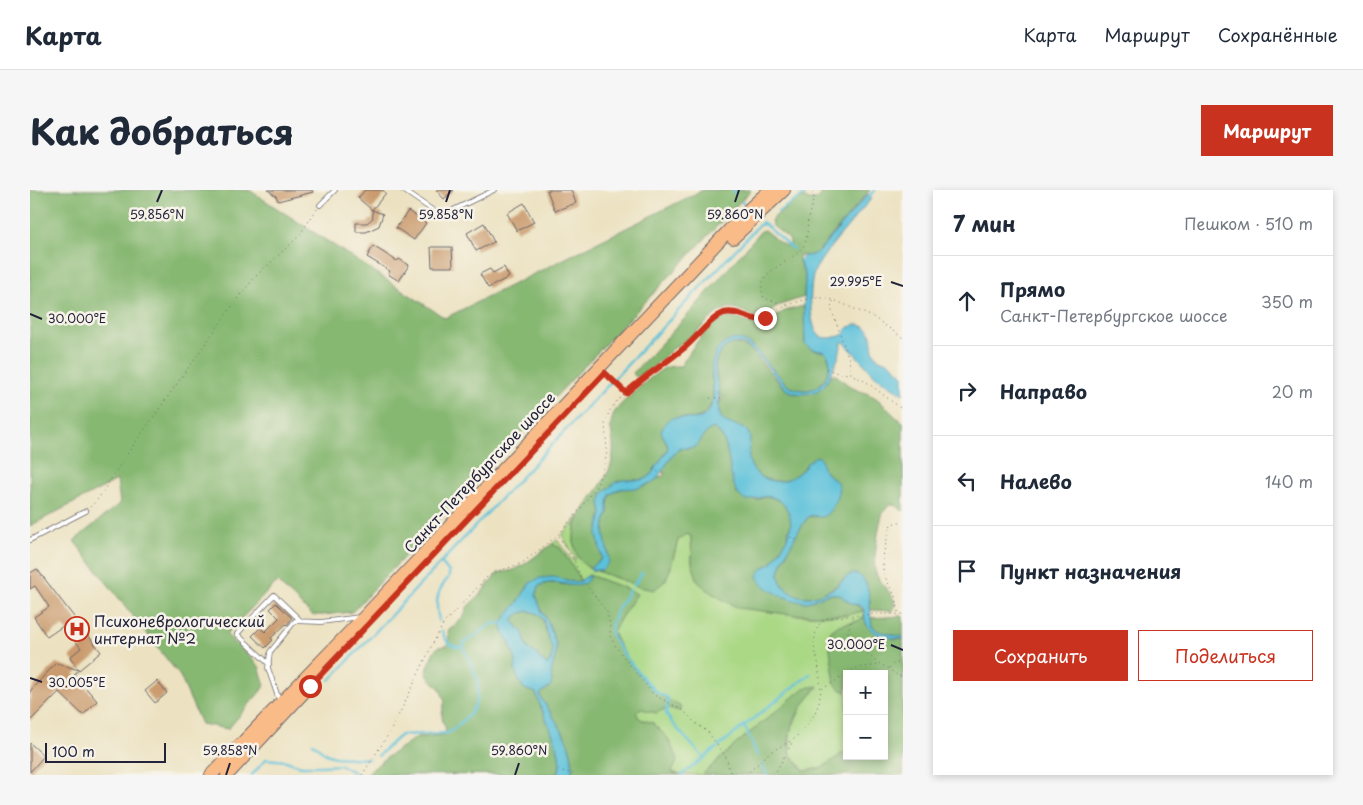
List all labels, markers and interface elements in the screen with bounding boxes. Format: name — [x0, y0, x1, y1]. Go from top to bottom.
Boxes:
text: Карта — [25, 17, 102, 53]
text: Карта — [1024, 21, 1076, 48]
text: Маршрут — [1104, 21, 1190, 48]
text: Сохранённые — [1218, 21, 1338, 48]
text: Как добраться — [30, 104, 294, 157]
button: Маршрут — [1201, 105, 1333, 156]
text: 59.856°N — [130, 205, 184, 223]
text: 59.858°N — [419, 205, 473, 223]
text: 59.860°N — [707, 205, 763, 223]
text: 7 мин — [953, 207, 1016, 239]
text: Пешком · 510 m — [1184, 211, 1313, 235]
text: 29.995°E — [830, 272, 882, 290]
text: Прямо — [1000, 275, 1065, 303]
icon: ahead — [953, 287, 981, 315]
text: 350 m — [1261, 289, 1313, 313]
text: Санкт-Петербургское шоссе — [1000, 303, 1228, 327]
route end — [754, 307, 777, 330]
text: 30.000°E — [48, 309, 106, 327]
icon: right — [953, 377, 981, 405]
text: Направо — [1000, 377, 1087, 405]
text: 20 m — [1272, 379, 1313, 403]
street label: Санкт-Петербургское шоссе — [398, 386, 560, 558]
icon: left — [953, 467, 981, 495]
text: Налево — [1000, 467, 1072, 495]
text: 140 m — [1265, 469, 1313, 493]
icon: arrive — [953, 557, 981, 585]
text: Пункт назначения — [1000, 557, 1181, 585]
place label: Психоневрологический интернат №2 — [94, 609, 265, 649]
hospital icon: Психоневрологический интернат №2 — [64, 616, 90, 642]
button: Сохранить — [953, 630, 1128, 681]
button: Поделиться — [1138, 630, 1313, 681]
text: 30.000°E — [827, 635, 885, 653]
map controls — [843, 670, 888, 760]
button: + — [843, 670, 888, 715]
text: 30.005°E — [48, 673, 106, 691]
route start — [299, 675, 322, 698]
button: − — [843, 715, 888, 760]
scale bar — [45, 740, 166, 763]
text: 100 m — [52, 741, 95, 762]
text: 59.858°N — [203, 741, 257, 759]
text: 59.860°N — [491, 741, 547, 759]

